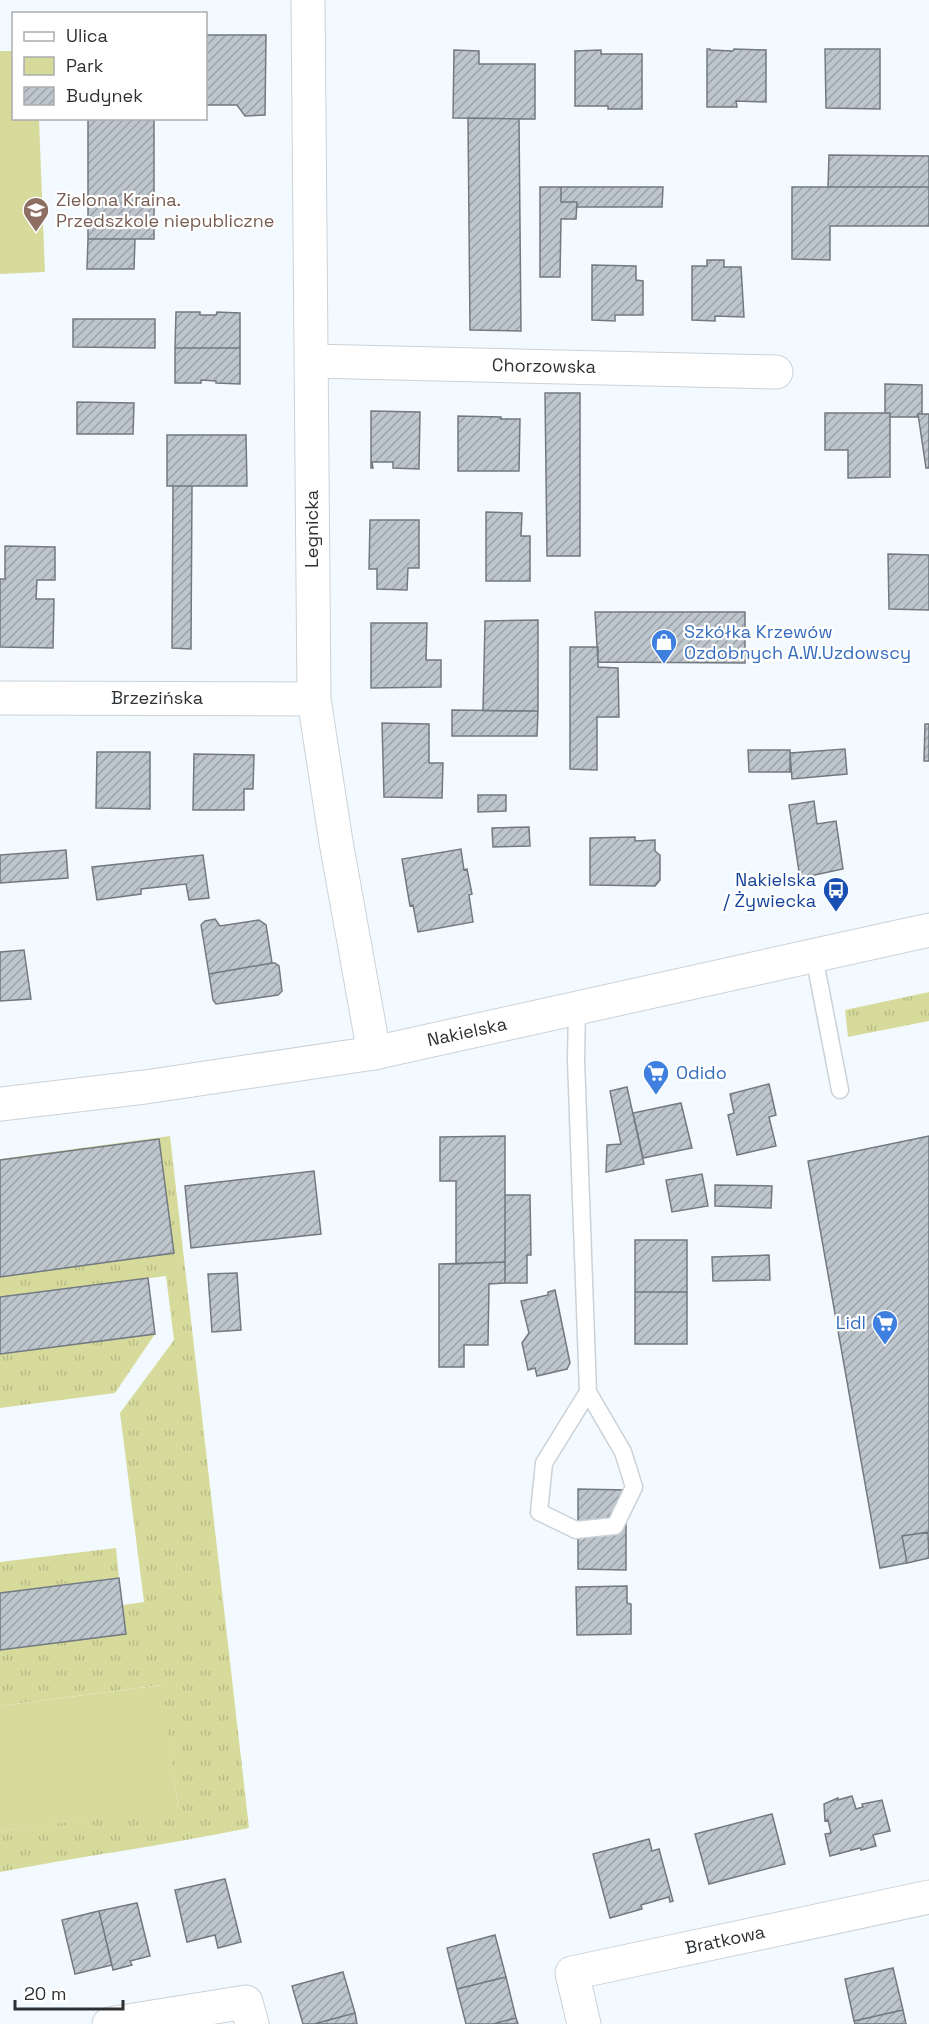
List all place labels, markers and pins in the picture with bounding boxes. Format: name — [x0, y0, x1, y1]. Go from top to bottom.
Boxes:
place label: Zielona Kraina. Przedszkole niepubliczne — [56, 188, 274, 232]
school or university icon: Zielona Kraina. Przedszkole niepubliczne — [21, 195, 51, 233]
place label: Szkółka Krzewów Ozdobnych A.W.Uzdowscy — [684, 620, 911, 664]
shop icon: Szkółka Krzewów Ozdobnych A.W.Uzdowscy — [649, 627, 679, 665]
place label: Nakielska / Żywiecka — [723, 868, 816, 912]
bus stop icon: Nakielska / Żywiecka — [821, 875, 851, 913]
supermarket icon: Odido — [641, 1058, 671, 1096]
place label: Odido — [676, 1061, 727, 1084]
supermarket icon: Lidl — [870, 1308, 900, 1346]
place label: Lidl — [836, 1311, 866, 1334]

